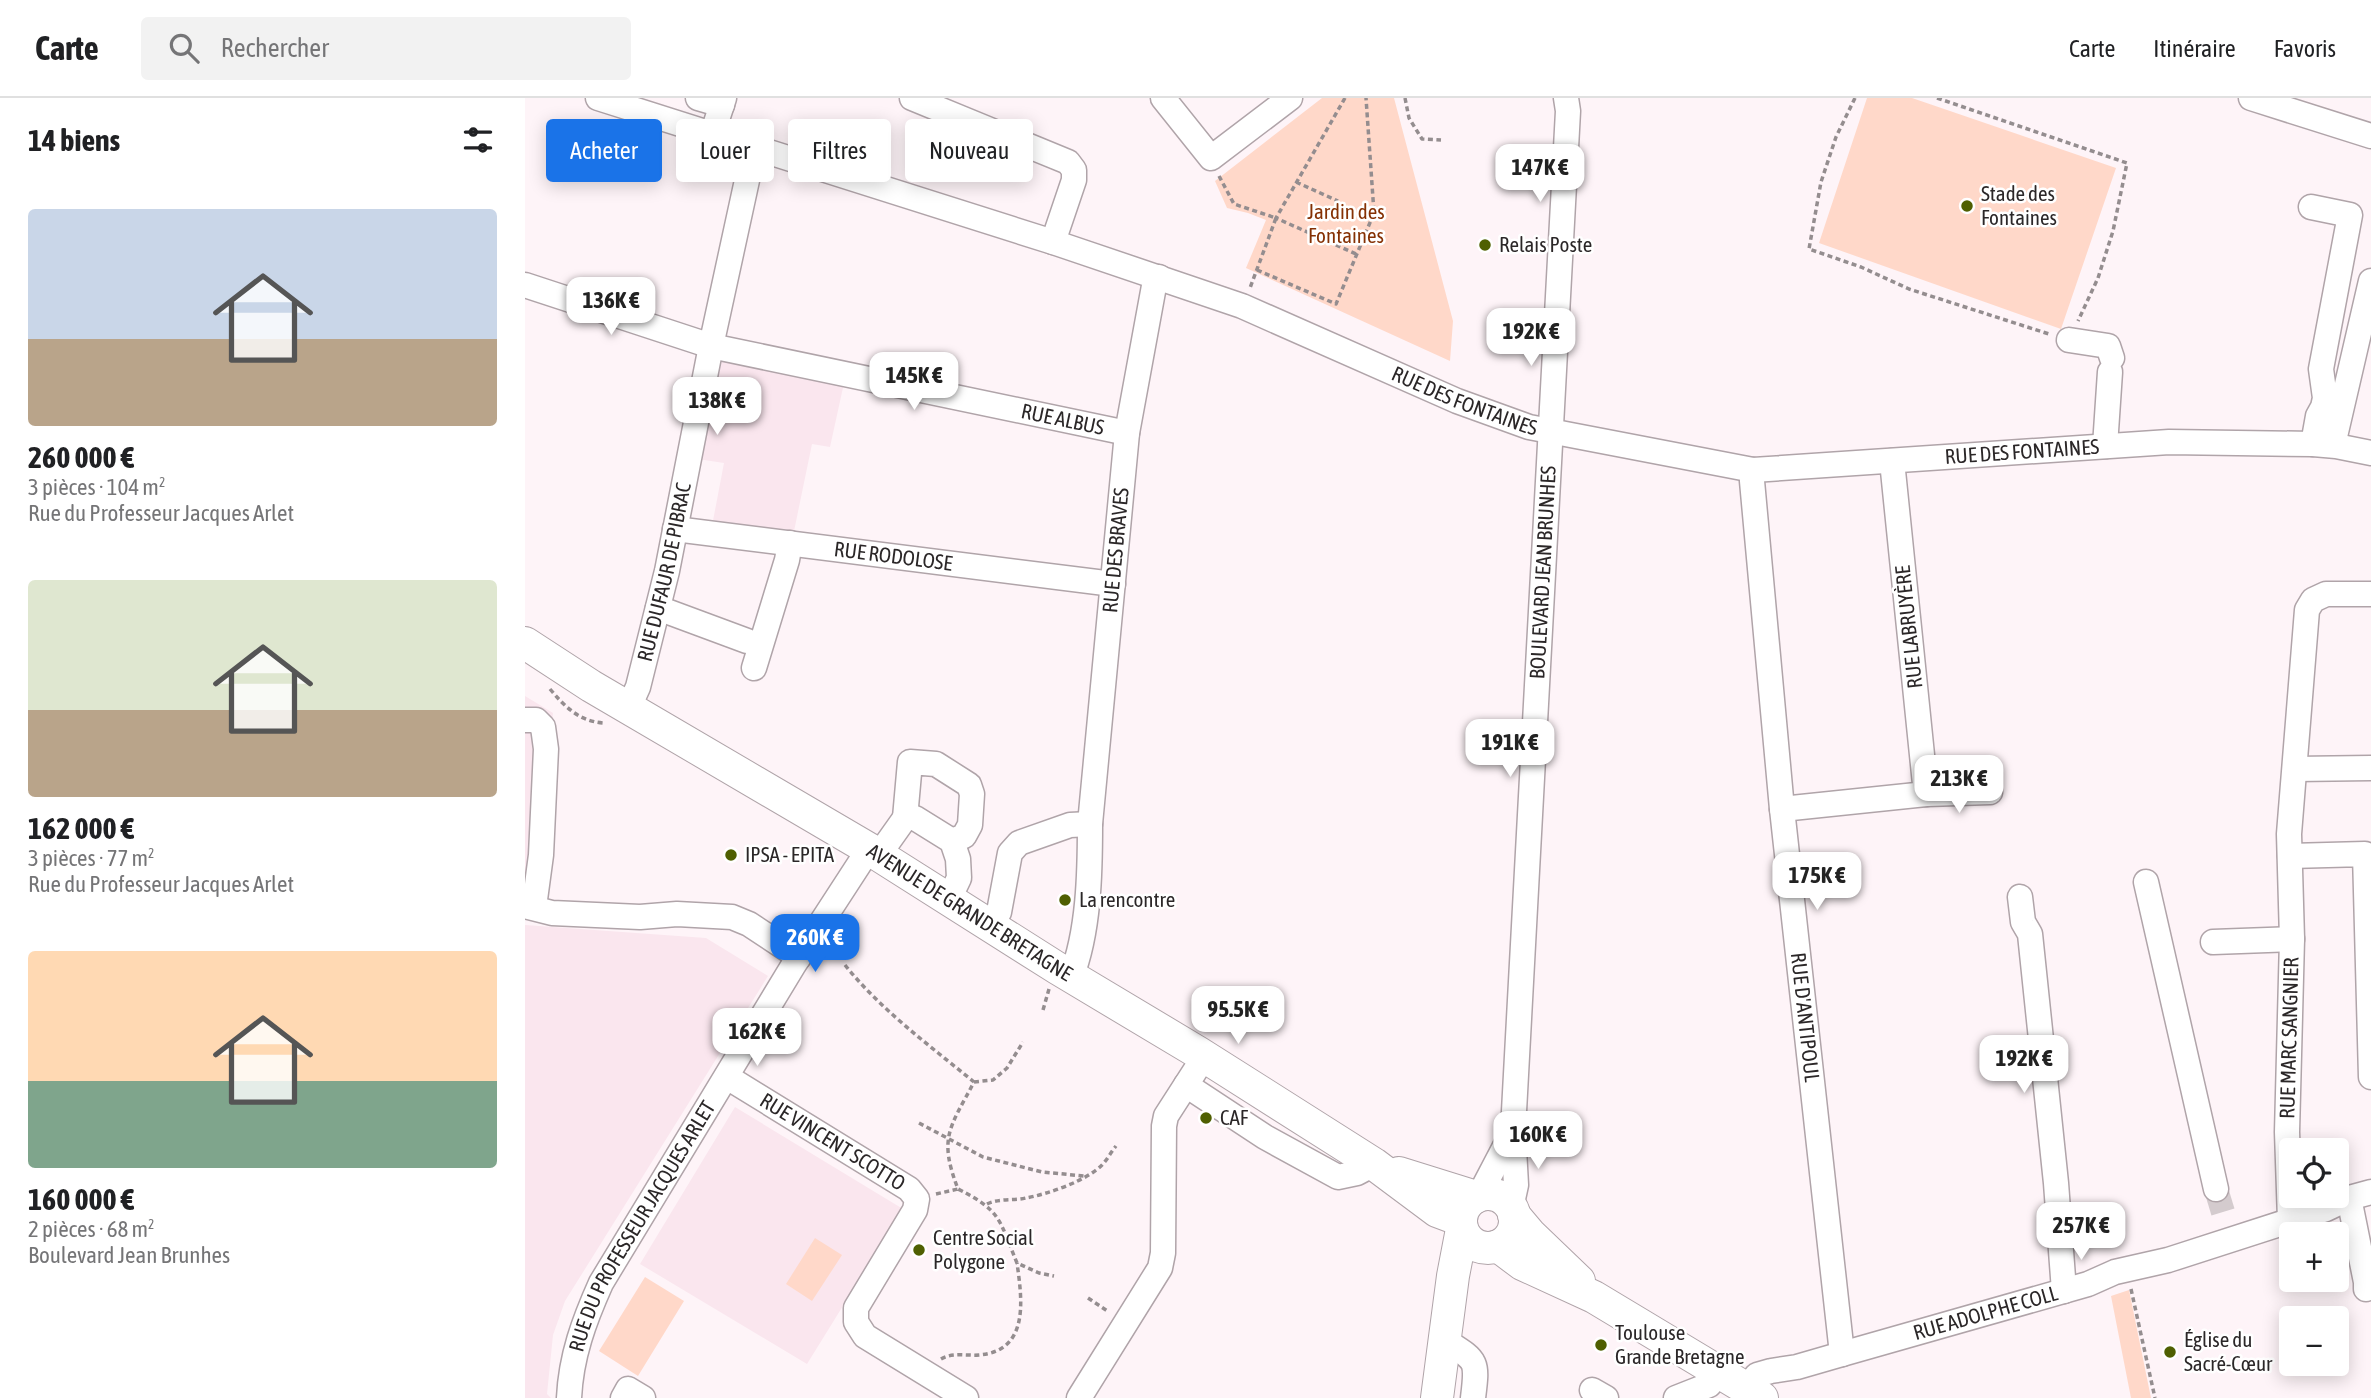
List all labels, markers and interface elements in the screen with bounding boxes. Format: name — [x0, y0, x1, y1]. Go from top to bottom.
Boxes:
search box — [141, 17, 631, 80]
text: Carte — [35, 29, 99, 67]
icon: search — [165, 29, 203, 67]
text: Rechercher — [221, 33, 329, 63]
text: Carte — [2069, 35, 2115, 62]
text: Itinéraire — [2153, 35, 2236, 62]
text: Favoris — [2274, 35, 2336, 62]
chip: Acheter — [546, 119, 662, 182]
chip: Louer — [676, 119, 774, 182]
chip: Filtres — [788, 119, 891, 182]
chip: Nouveau — [905, 119, 1033, 182]
icon: filters — [459, 121, 497, 159]
text: 14 biens — [28, 123, 120, 157]
pin: 147K € — [1483, 144, 1597, 204]
text: 147K € — [1511, 154, 1569, 180]
place label: Stade des Fontaines — [1981, 181, 2057, 229]
marker: Stade des Fontaines — [1959, 198, 1975, 214]
park label: Jardin des Fontaines — [1307, 199, 1385, 247]
place label: Relais Poste — [1499, 232, 1592, 256]
marker: Relais Poste — [1477, 237, 1493, 253]
icon: home — [200, 255, 326, 381]
pin: 136K € — [554, 278, 668, 337]
text: 136K € — [582, 287, 640, 313]
pin: 192K € — [1474, 308, 1588, 368]
text: 192K € — [1502, 318, 1560, 344]
pin: 145K € — [857, 352, 971, 412]
street label: RUE DES FONTAINES — [1388, 361, 1539, 439]
text: 145K € — [885, 362, 943, 388]
pin: 138K € — [660, 378, 774, 437]
text: 138K € — [688, 387, 746, 413]
street label: RUE ALBUS — [1019, 398, 1107, 439]
street label: RUE DES FONTAINES — [1944, 434, 2100, 468]
text: 260 000 € — [28, 440, 134, 474]
street label: BOULEVARD JEAN BRUNHES — [1524, 465, 1560, 680]
text: 3 pièces · 104 m² — [28, 474, 165, 500]
street label: RUE DUFAUR DE PIBRAC — [632, 480, 695, 664]
street label: RUE DES BRAVES — [1097, 486, 1133, 614]
text: Rue du Professeur Jacques Arlet — [28, 500, 294, 526]
street label: RUE RODOLOSE — [833, 536, 954, 575]
street label: RUE LABRUYÈRE — [1890, 564, 1926, 690]
icon: home — [200, 626, 326, 752]
pin: 191K € — [1453, 720, 1567, 779]
text: 191K € — [1481, 729, 1539, 755]
pin: 213K € — [1902, 756, 2016, 815]
text: 213K € — [1930, 765, 1988, 791]
text: 162 000 € — [28, 811, 134, 845]
street label: AVENUE DE GRANDE BRETAGNE — [863, 838, 1077, 985]
place label: IPSA - EPITA — [745, 842, 835, 866]
text: 3 pièces · 77 m² — [28, 845, 155, 871]
marker: IPSA - EPITA — [723, 847, 739, 863]
pin: 175K € — [1760, 852, 1874, 912]
text: 175K € — [1788, 862, 1846, 888]
text: Rue du Professeur Jacques Arlet — [28, 871, 294, 897]
place label: La rencontre — [1079, 887, 1175, 911]
marker: La rencontre — [1057, 892, 1073, 908]
pin: 260K € — [758, 914, 872, 974]
text: 260K € — [786, 924, 844, 950]
street label: RUE D'ANTIPOUL — [1787, 951, 1825, 1083]
street label: RUE MARC SANGNIER — [2274, 956, 2303, 1119]
pin: 95.5K € — [1173, 986, 1303, 1046]
text: 95.5K € — [1207, 996, 1269, 1022]
icon: home — [200, 997, 326, 1123]
pin: 162K € — [700, 1009, 814, 1068]
text: 162K € — [728, 1018, 786, 1044]
pin: 192K € — [1967, 1035, 2081, 1095]
text: 192K € — [1995, 1045, 2053, 1071]
street label: RUE VINCENT SCOTTO — [756, 1087, 910, 1195]
street label: RUE DU PROFESSEUR JACQUES ARLET — [563, 1096, 719, 1354]
place label: CAF — [1220, 1105, 1249, 1129]
marker: CAF — [1198, 1110, 1214, 1126]
pin: 160K € — [1481, 1112, 1595, 1171]
text: 160K € — [1509, 1121, 1567, 1147]
map controls — [2279, 1138, 2349, 1376]
button: locate — [2279, 1138, 2349, 1208]
text: 160 000 € — [28, 1182, 134, 1216]
pin: 257K € — [2024, 1202, 2138, 1262]
text: 257K € — [2052, 1212, 2110, 1238]
text: 2 pièces · 68 m² — [28, 1216, 155, 1242]
button: + — [2279, 1222, 2349, 1292]
place label: Centre Social Polygone — [933, 1225, 1034, 1273]
text: Boulevard Jean Brunhes — [28, 1242, 230, 1268]
marker: Centre Social Polygone — [911, 1242, 927, 1258]
street label: RUE ADOLPHE COLL — [1910, 1280, 2060, 1344]
button: − — [2279, 1306, 2349, 1376]
place label: Toulouse Grande Bretagne — [1615, 1320, 1744, 1368]
place label: Église du Sacré-Cœur — [2184, 1327, 2273, 1375]
marker: Toulouse Grande Bretagne — [1593, 1337, 1609, 1353]
marker: Église du Sacré-Cœur — [2162, 1344, 2178, 1360]

